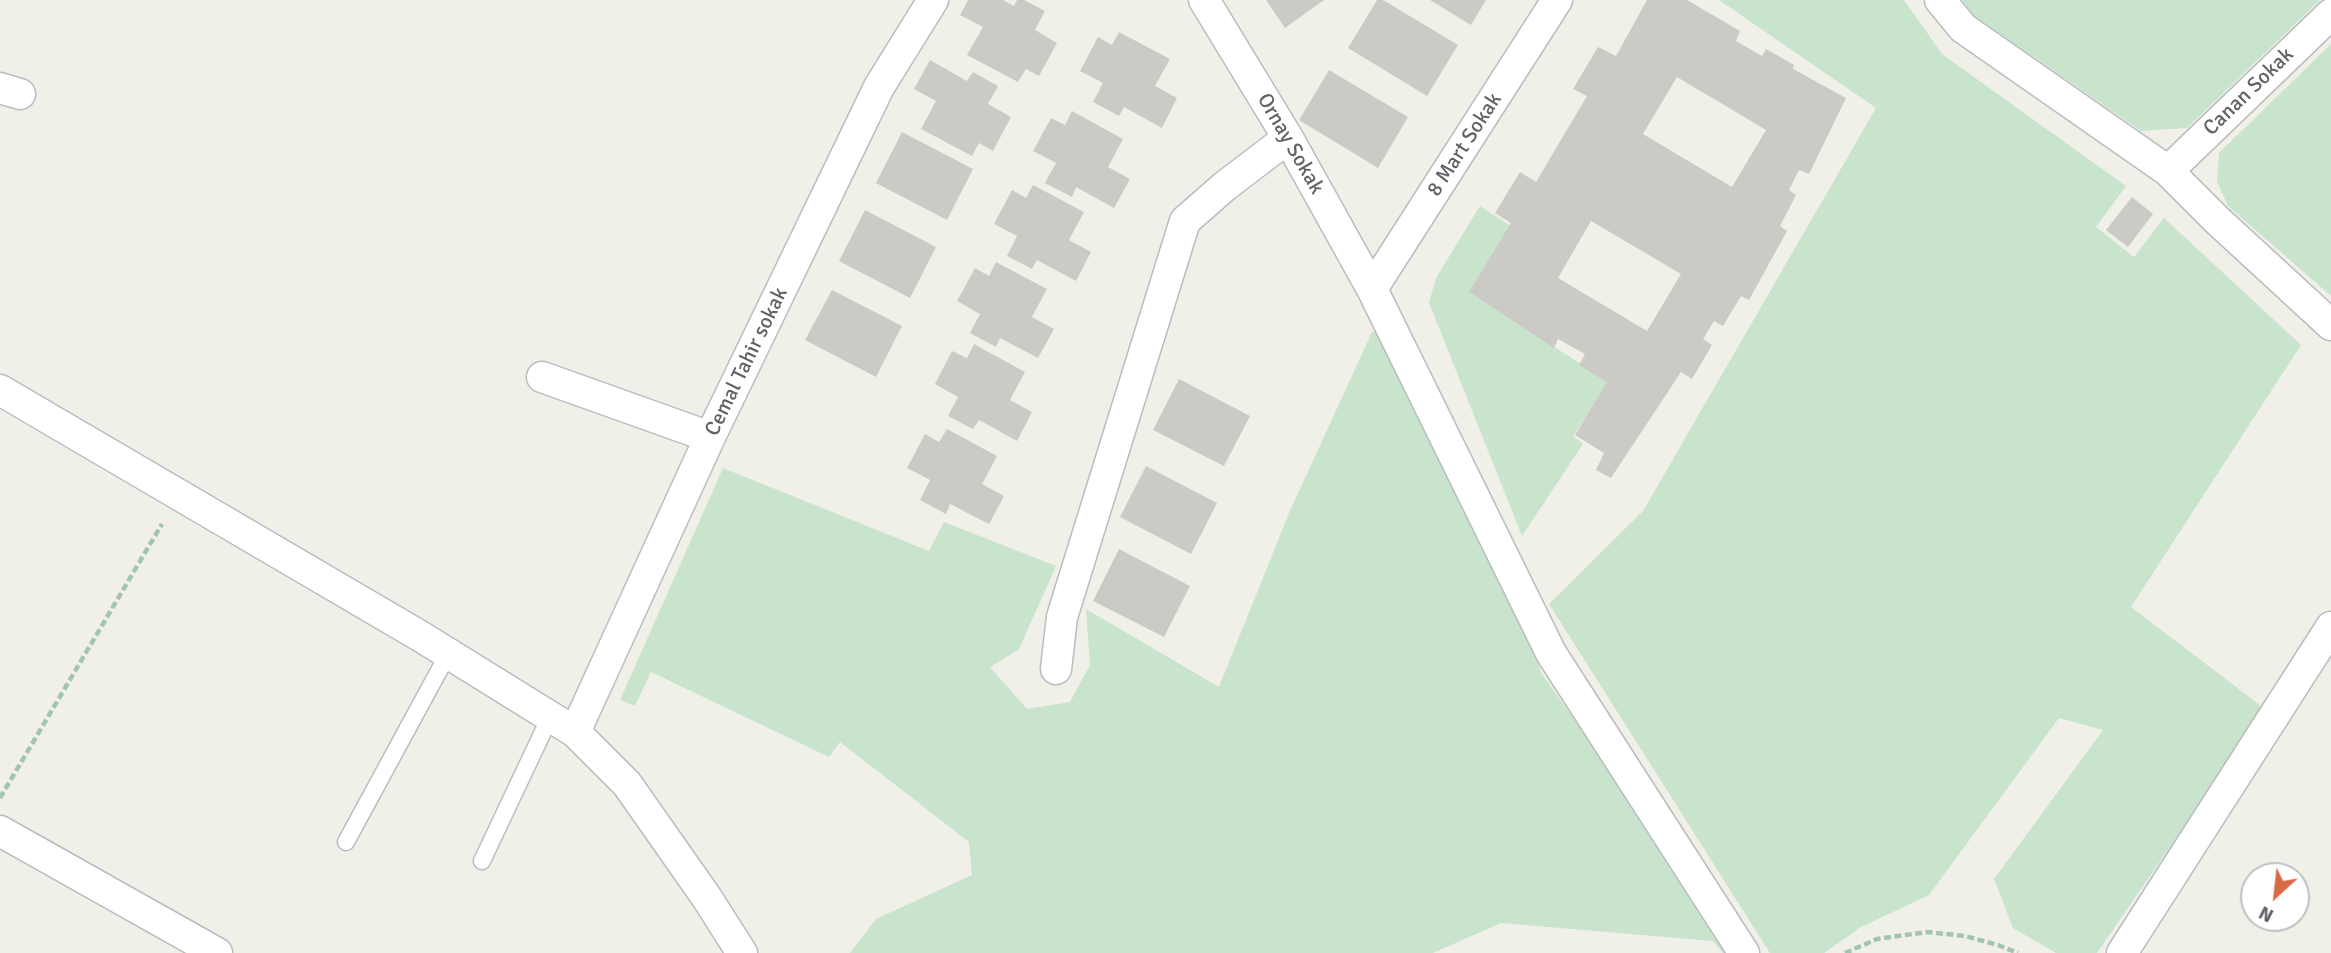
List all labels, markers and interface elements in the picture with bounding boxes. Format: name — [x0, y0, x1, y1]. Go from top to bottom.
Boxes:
street label: Canan Sokak — [2199, 43, 2299, 141]
street label: Ornay Sokak — [1251, 89, 1329, 199]
street label: 8 Mart Sokak — [1422, 89, 1508, 201]
street label: Cemal Tahir sokak — [700, 284, 794, 440]
north arrow — [2240, 862, 2310, 932]
text: N — [2255, 900, 2278, 928]

